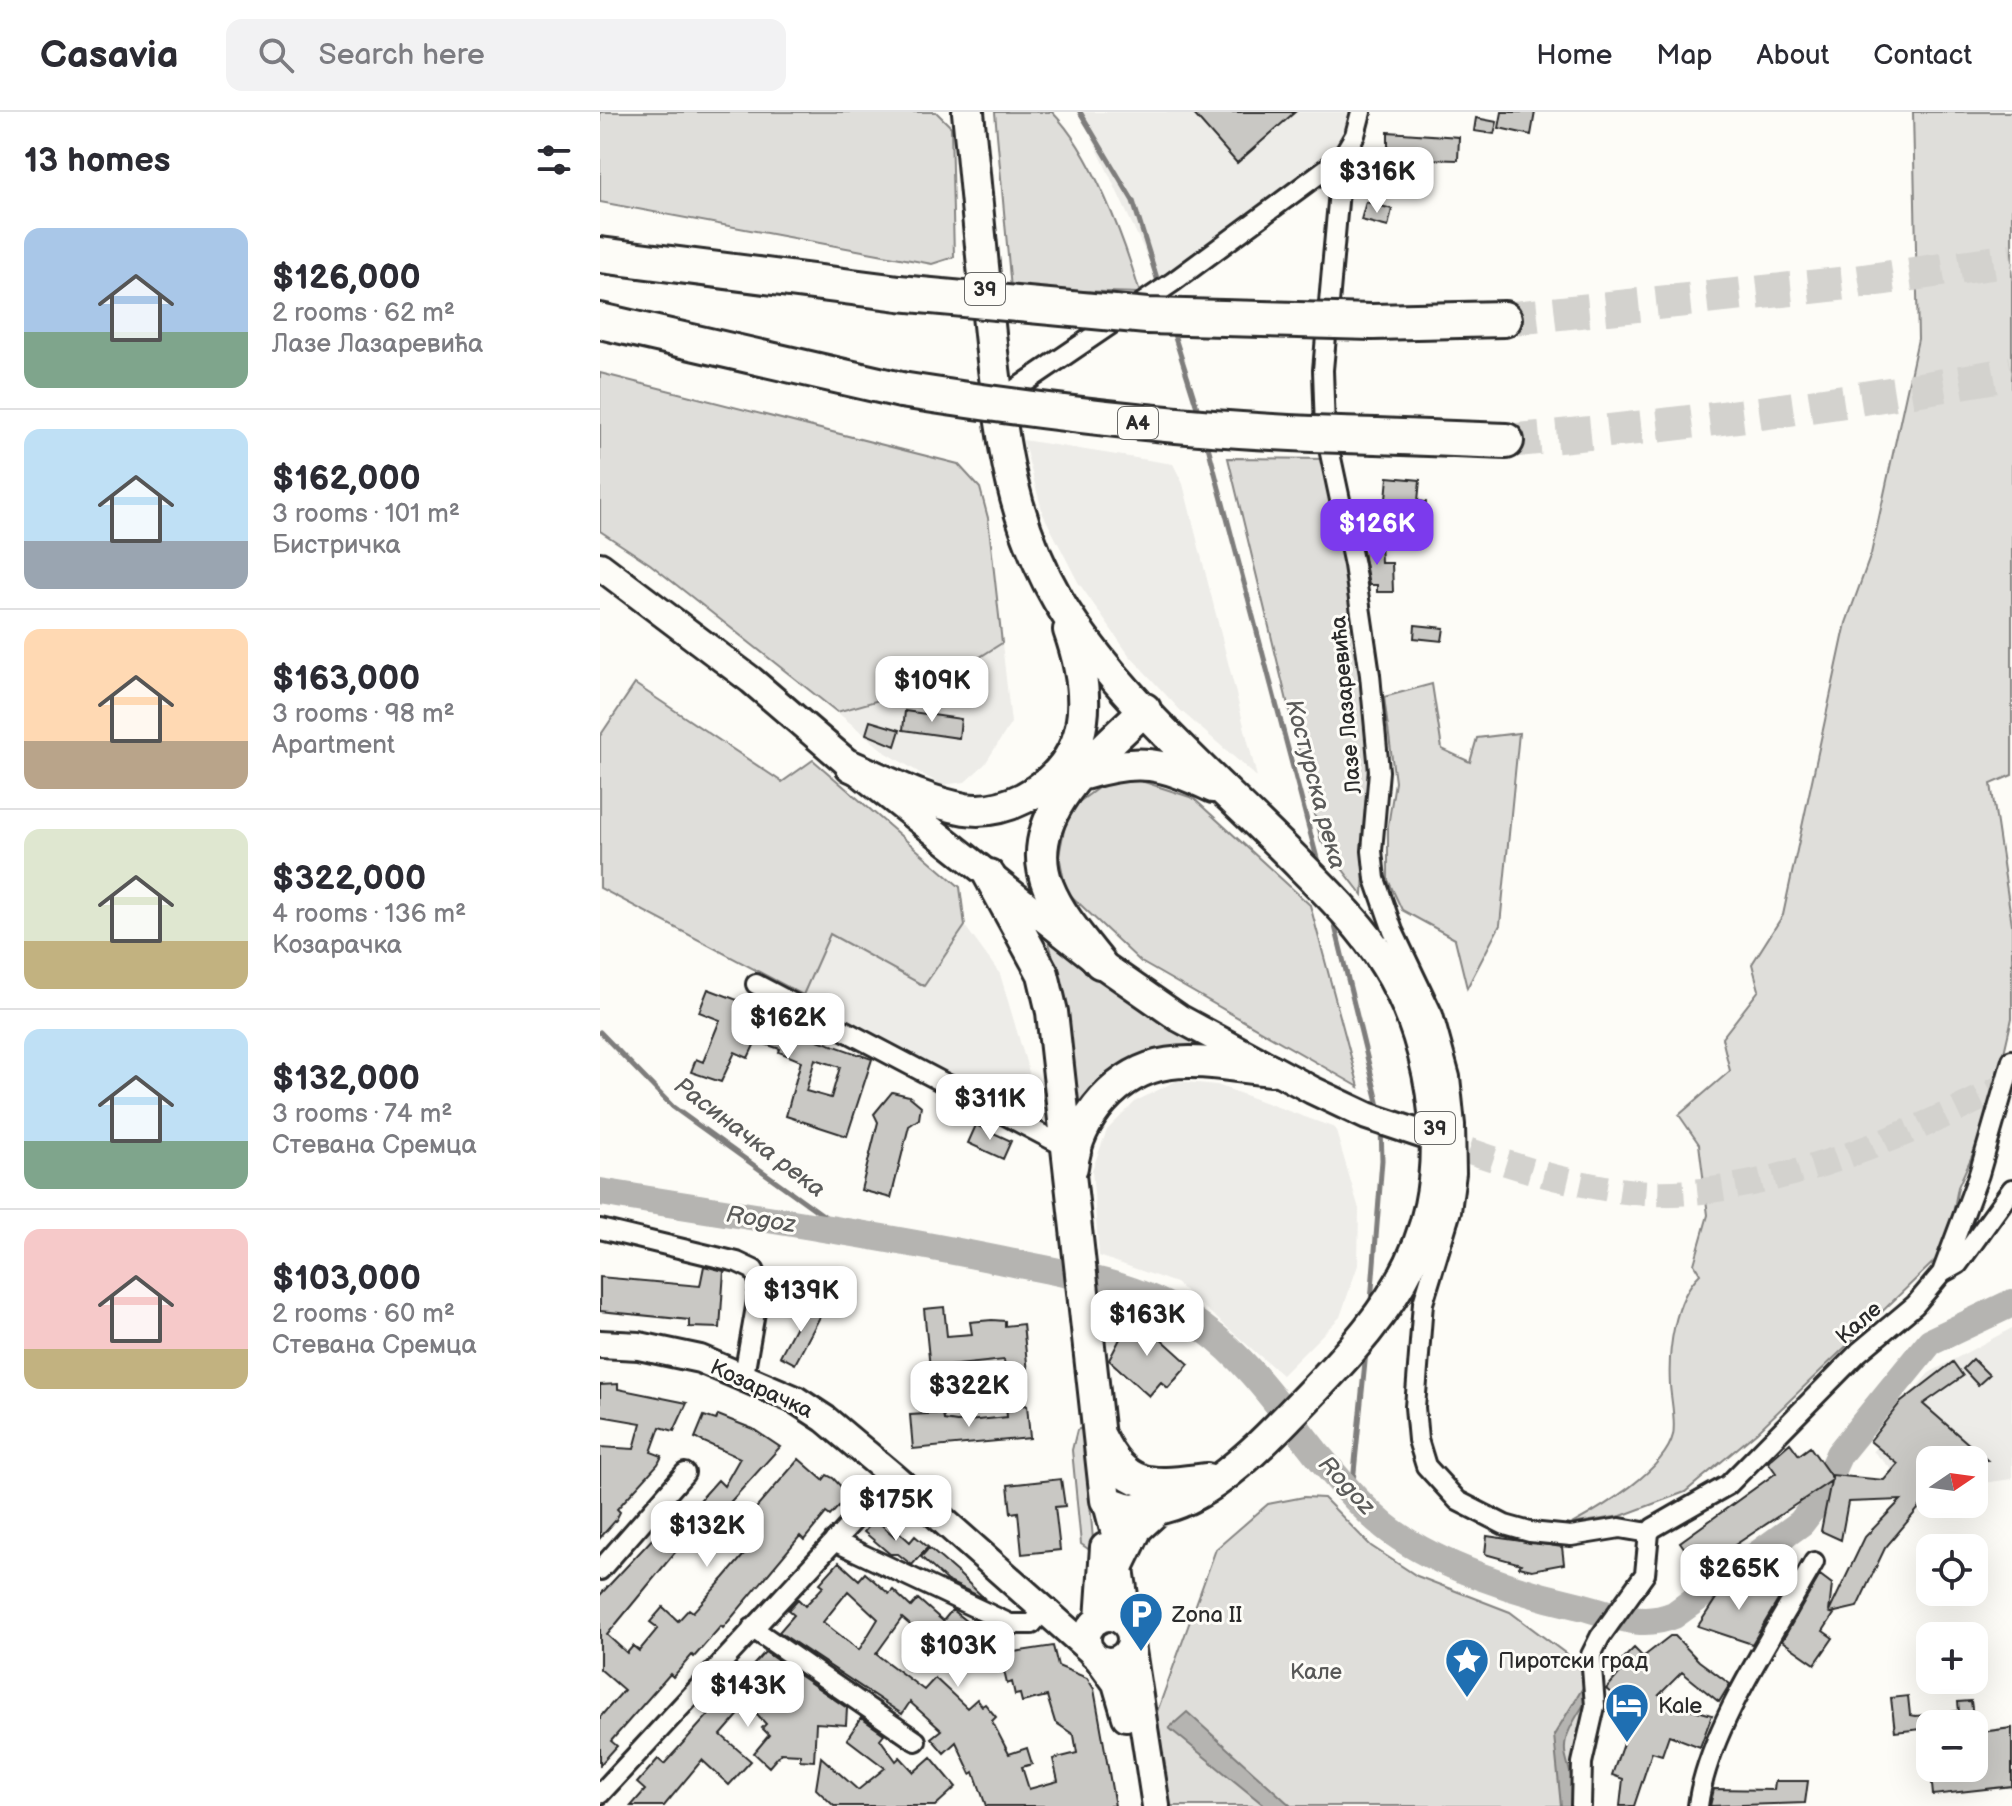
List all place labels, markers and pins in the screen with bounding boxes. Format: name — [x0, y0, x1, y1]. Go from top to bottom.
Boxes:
pin: $316K — [1321, 147, 1433, 215]
pin: $126K — [1321, 499, 1433, 567]
pin: $109K — [876, 656, 988, 724]
pin: $162K — [732, 993, 844, 1061]
pin: $311K — [934, 1074, 1046, 1142]
pin: $139K — [745, 1266, 857, 1334]
pin: $163K — [1091, 1290, 1203, 1358]
pin: $322K — [913, 1361, 1025, 1429]
pin: $175K — [840, 1475, 952, 1543]
pin: $132K — [651, 1501, 763, 1569]
pin: $265K — [1683, 1544, 1795, 1612]
parking icon: Zona II — [1117, 1590, 1165, 1653]
place label: Zona II — [1171, 1602, 1243, 1629]
pin: $103K — [902, 1621, 1014, 1689]
place icon: Пиротски град — [1443, 1636, 1491, 1699]
place label: Пиротски град — [1498, 1648, 1648, 1675]
pin: $143K — [692, 1661, 804, 1729]
hotel icon: Kale — [1603, 1681, 1651, 1744]
place label: Kale — [1658, 1693, 1702, 1720]

